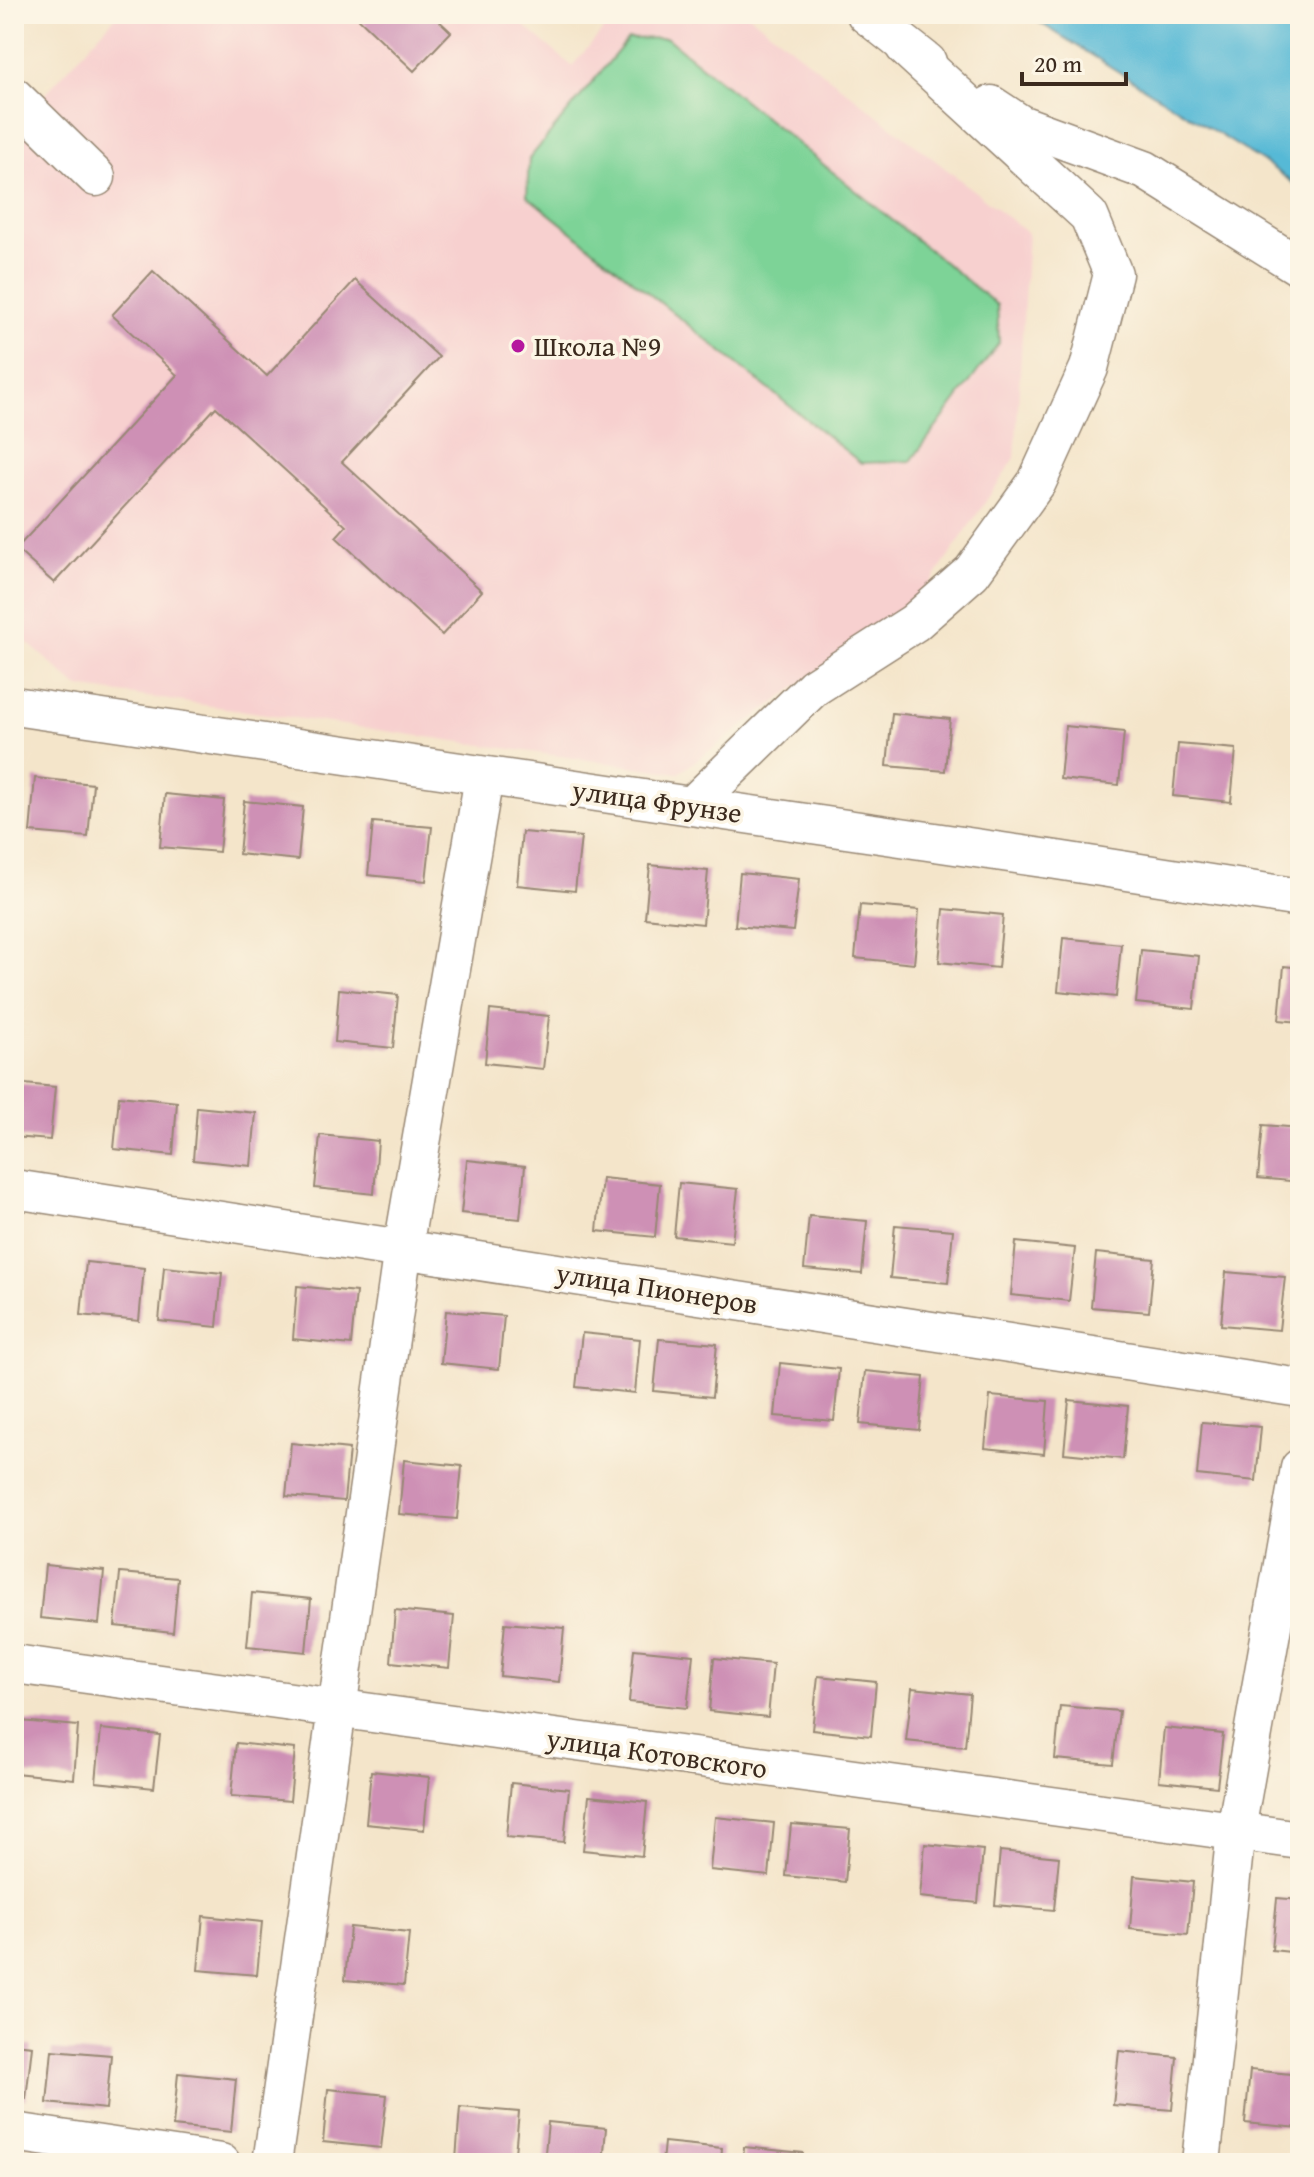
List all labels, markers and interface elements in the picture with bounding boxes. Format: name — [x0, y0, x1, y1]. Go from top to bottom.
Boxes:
scale bar — [1022, 36, 1126, 86]
text: 20 m — [1034, 46, 1082, 81]
place label: Школа №9 — [534, 325, 661, 366]
marker: Школа №9 — [509, 337, 527, 355]
street label: улица Фрунзе — [569, 768, 745, 833]
street label: улица Пионеров — [553, 1251, 761, 1324]
street label: улица Котовского — [543, 1717, 770, 1788]

